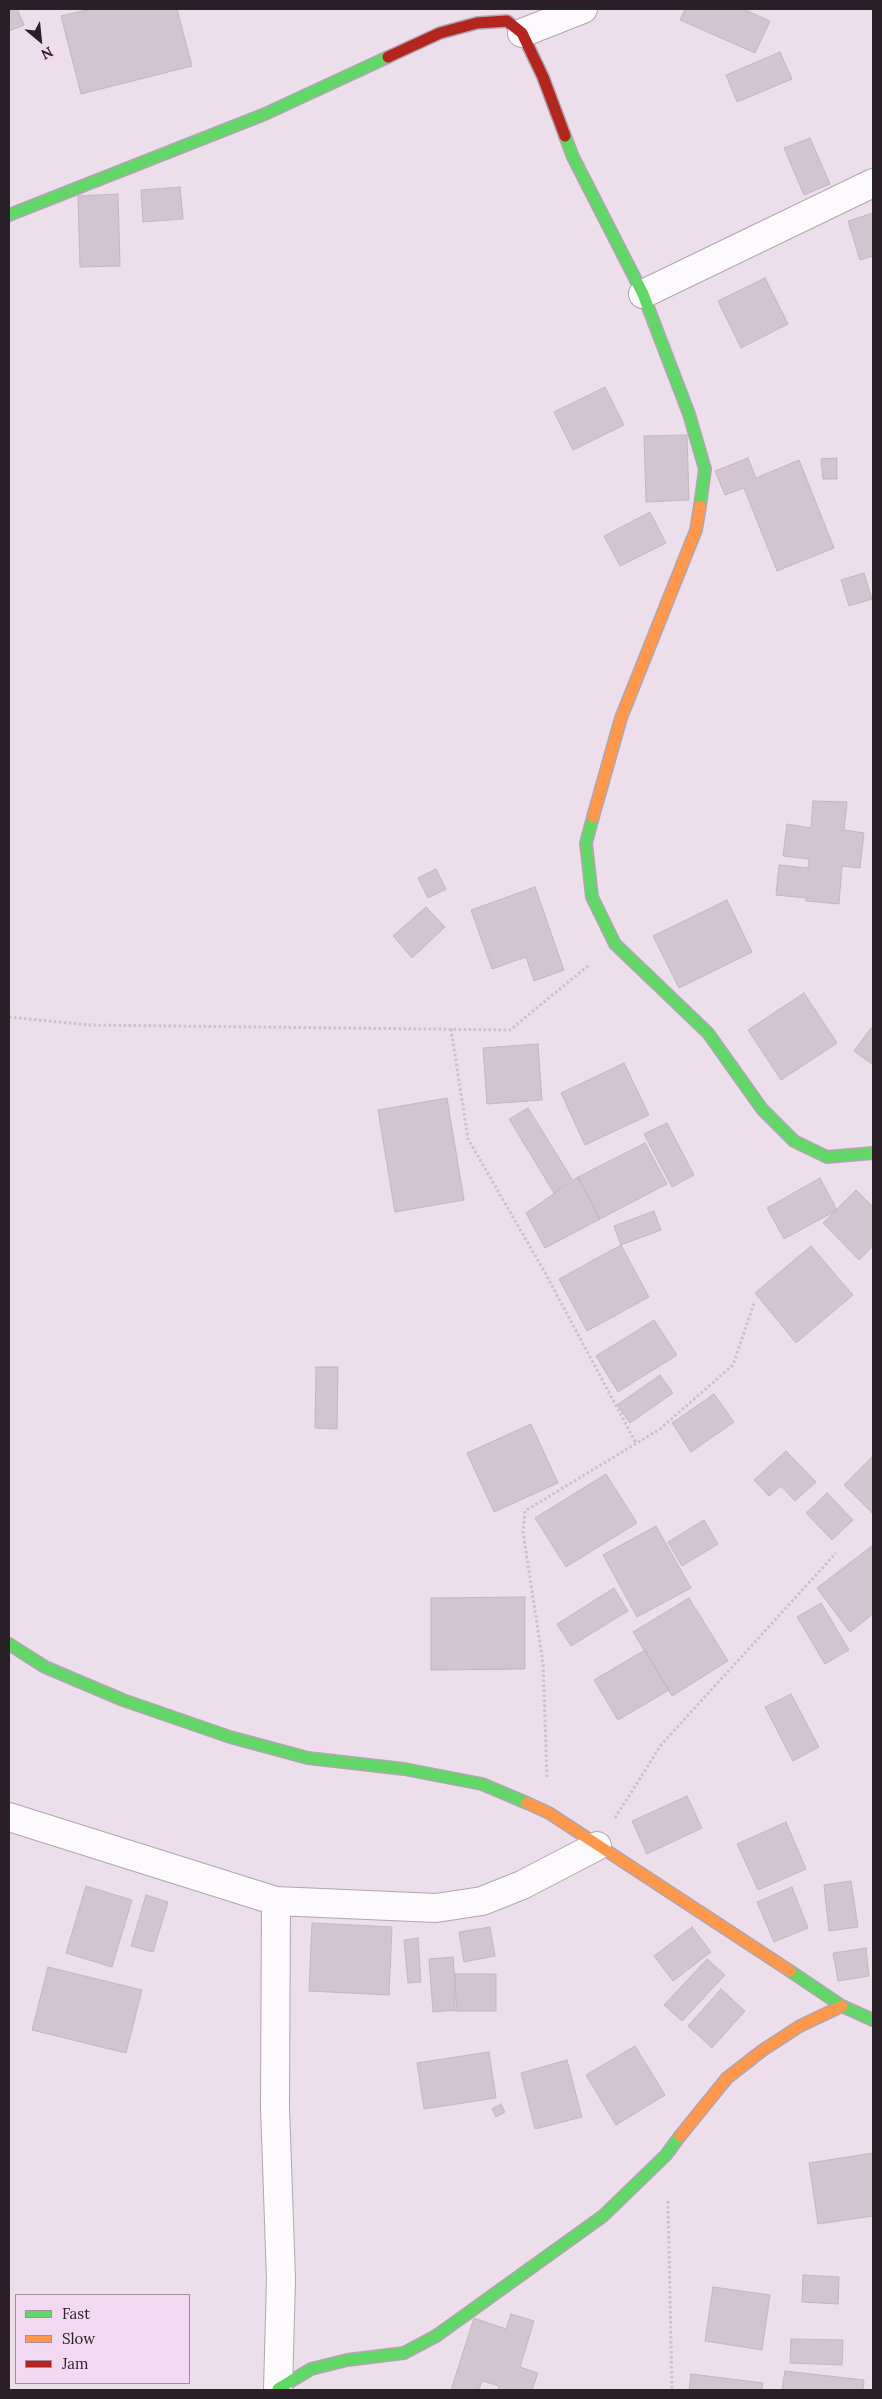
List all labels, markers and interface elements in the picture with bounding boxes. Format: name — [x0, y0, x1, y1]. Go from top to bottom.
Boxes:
north arrow — [15, 15, 65, 65]
text: N — [38, 43, 56, 64]
legend — [15, 2294, 190, 2384]
text: Fast — [62, 2304, 90, 2323]
text: Slow — [62, 2329, 95, 2348]
text: Jam — [62, 2354, 89, 2373]

